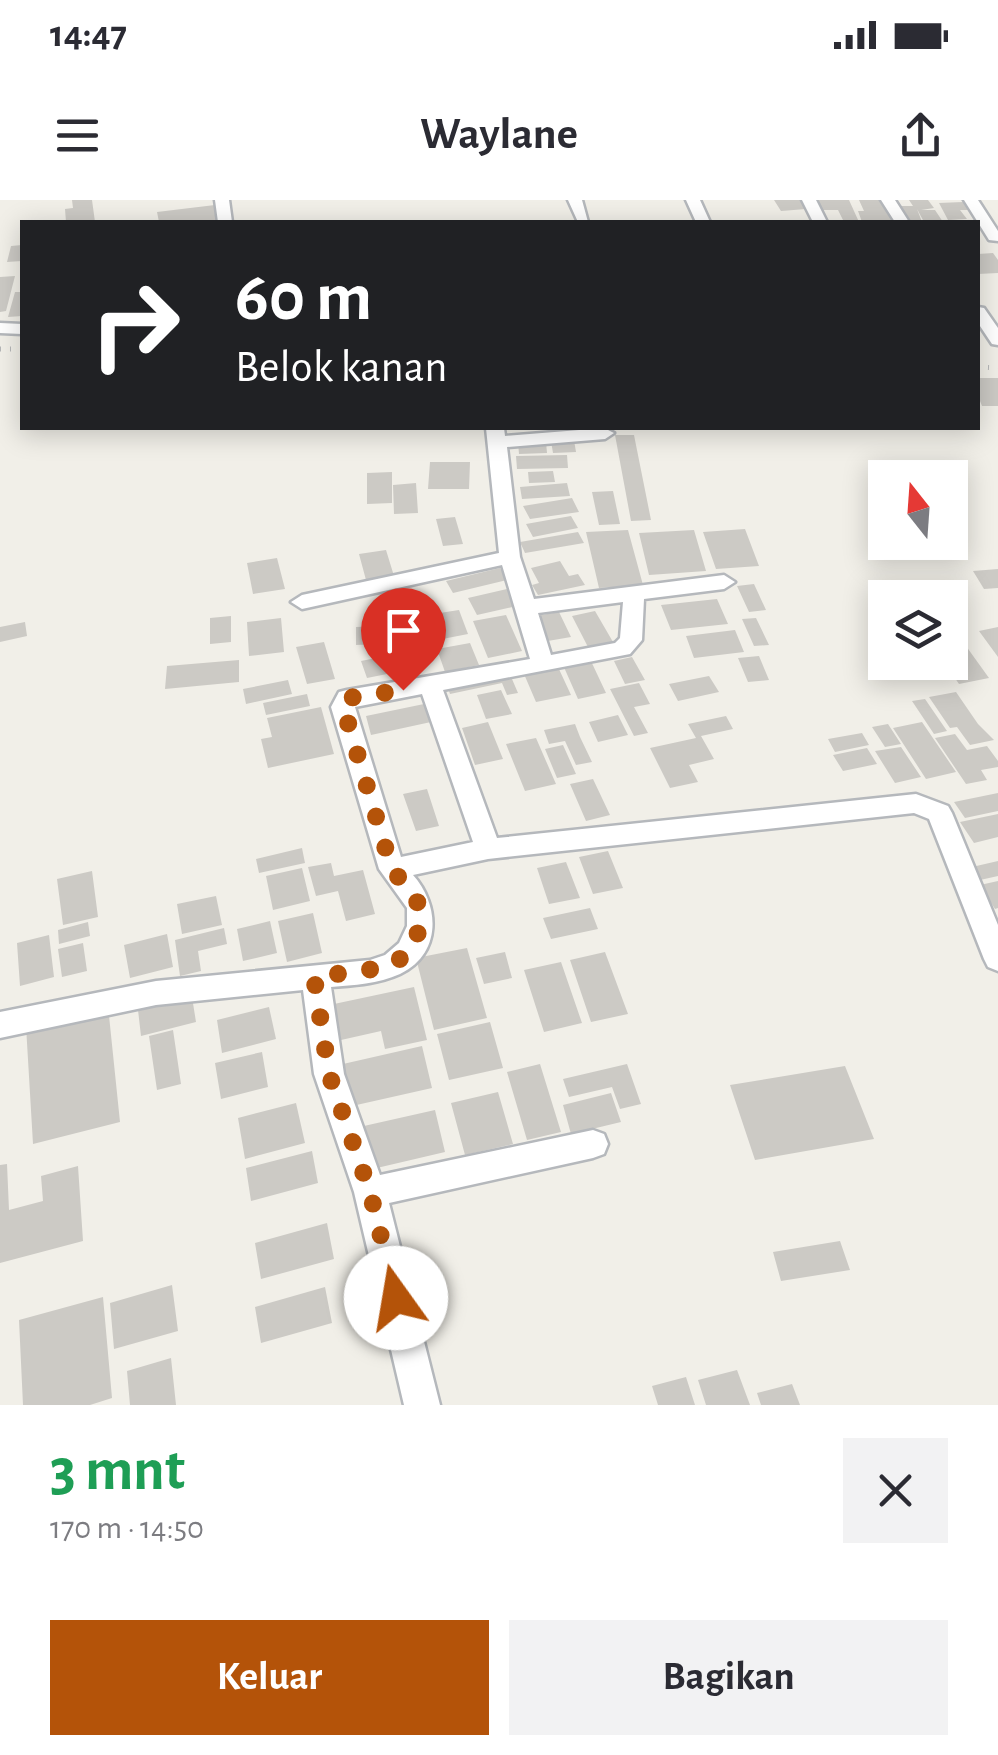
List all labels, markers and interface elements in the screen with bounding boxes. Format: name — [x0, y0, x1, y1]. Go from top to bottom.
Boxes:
text: 14:47 — [50, 16, 127, 54]
icon: menu — [50, 108, 105, 163]
icon: share — [893, 108, 948, 163]
text: Waylane — [420, 112, 578, 157]
icon: right — [70, 260, 200, 390]
text: 60 m — [235, 263, 372, 333]
text: Belok kanan — [235, 345, 447, 390]
north arrow — [868, 460, 968, 560]
map controls — [868, 460, 968, 680]
button: layers — [868, 580, 968, 680]
pin — [361, 588, 446, 691]
icon: arrive — [376, 603, 431, 658]
position arrow — [344, 1246, 448, 1350]
button: close — [843, 1438, 948, 1543]
text: 3 mnt — [50, 1441, 185, 1501]
text: 170 m · 14:50 — [50, 1512, 204, 1544]
button: Keluar — [50, 1620, 489, 1735]
button: Bagikan — [509, 1620, 948, 1735]

